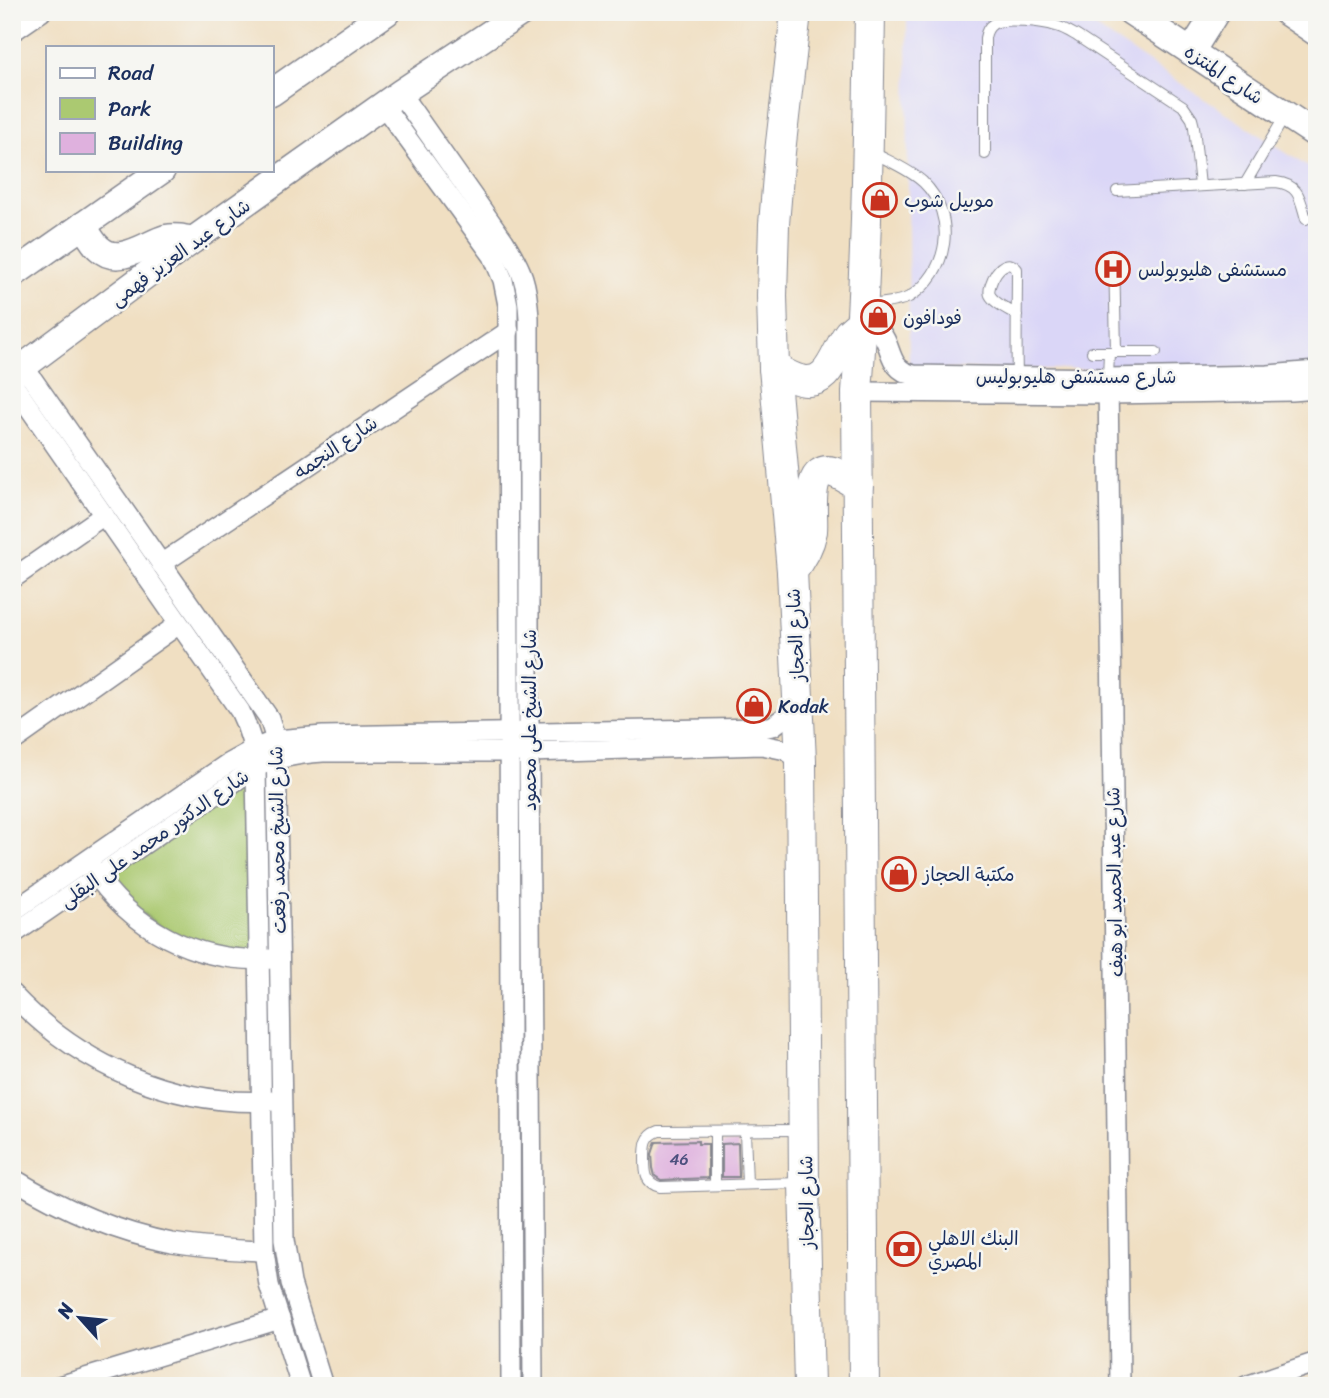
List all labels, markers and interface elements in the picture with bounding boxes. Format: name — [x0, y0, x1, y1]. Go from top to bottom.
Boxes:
street label: شارع المنتزه — [1177, 36, 1270, 113]
legend — [46, 46, 273, 172]
text: Road — [108, 54, 155, 92]
text: Park — [108, 90, 151, 128]
text: Building — [108, 124, 184, 162]
shop icon: موبيل شوب — [861, 181, 899, 219]
place label: موبيل شوب — [904, 184, 994, 217]
street label: شارع عبد العزيز فهمى — [103, 190, 258, 315]
hospital icon: مستشفى هليوبولس — [1094, 250, 1132, 288]
place label: مستشفى هليوبولس — [1138, 253, 1287, 286]
shop icon: فودافون — [859, 298, 897, 336]
place label: فودافون — [903, 301, 962, 334]
street label: شارع مستشفى هليوبوليس — [976, 360, 1176, 393]
street label: شارع النجمه — [286, 407, 385, 488]
street label: شارع الحجاز — [777, 588, 815, 684]
street label: شارع الشيخ على محمود — [513, 629, 546, 811]
shop icon: Kodak — [735, 687, 773, 725]
place label: Kodak — [778, 690, 829, 723]
street label: شارع الشيخ محمد رفعت — [259, 746, 296, 934]
street label: شارع الدكتور محمد على البقلى — [52, 760, 256, 917]
street label: شارع عبد الحميد ابو هيف — [1096, 787, 1133, 977]
shop icon: مكتبة الحجاز — [880, 855, 918, 893]
place label: مكتبة الحجاز — [921, 858, 1015, 891]
house number: 46 — [669, 1145, 689, 1174]
street label: شارع الحجاز — [789, 1155, 824, 1251]
place label: البنك الاهلي المصري — [928, 1222, 1019, 1277]
bank icon: البنك الاهلي المصري — [885, 1230, 923, 1268]
north arrow — [46, 1282, 116, 1352]
text: N — [47, 1296, 83, 1325]

